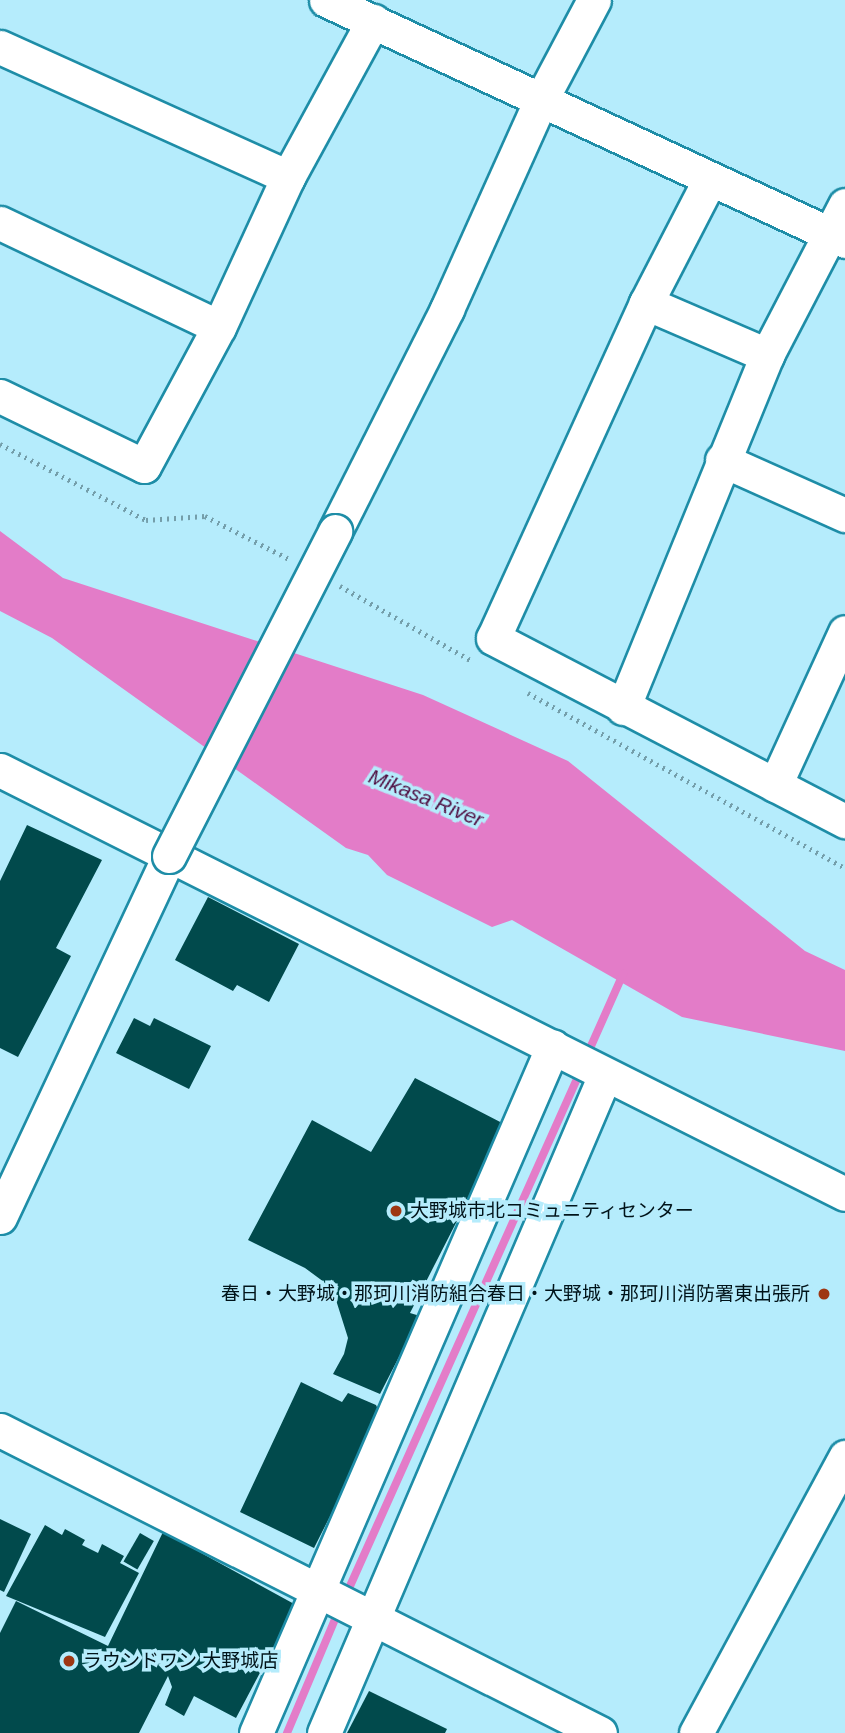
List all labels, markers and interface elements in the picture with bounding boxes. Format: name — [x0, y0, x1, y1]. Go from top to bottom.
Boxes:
water label: Mikasa River — [365, 764, 487, 832]
place label: 大野城市北コミュニティセンター — [410, 1200, 695, 1222]
marker: 大野城市北コミュニティセンター — [388, 1203, 404, 1219]
place label: 春日・大野城・那珂川消防組合春日・大野城・那珂川消防署東出張所 — [221, 1283, 810, 1305]
marker: 春日・大野城・那珂川消防組合春日・大野城・那珂川消防署東出張所 — [816, 1286, 832, 1302]
place label: ラウンドワン 大野城店 — [83, 1650, 278, 1672]
marker: ラウンドワン 大野城店 — [61, 1653, 77, 1669]

